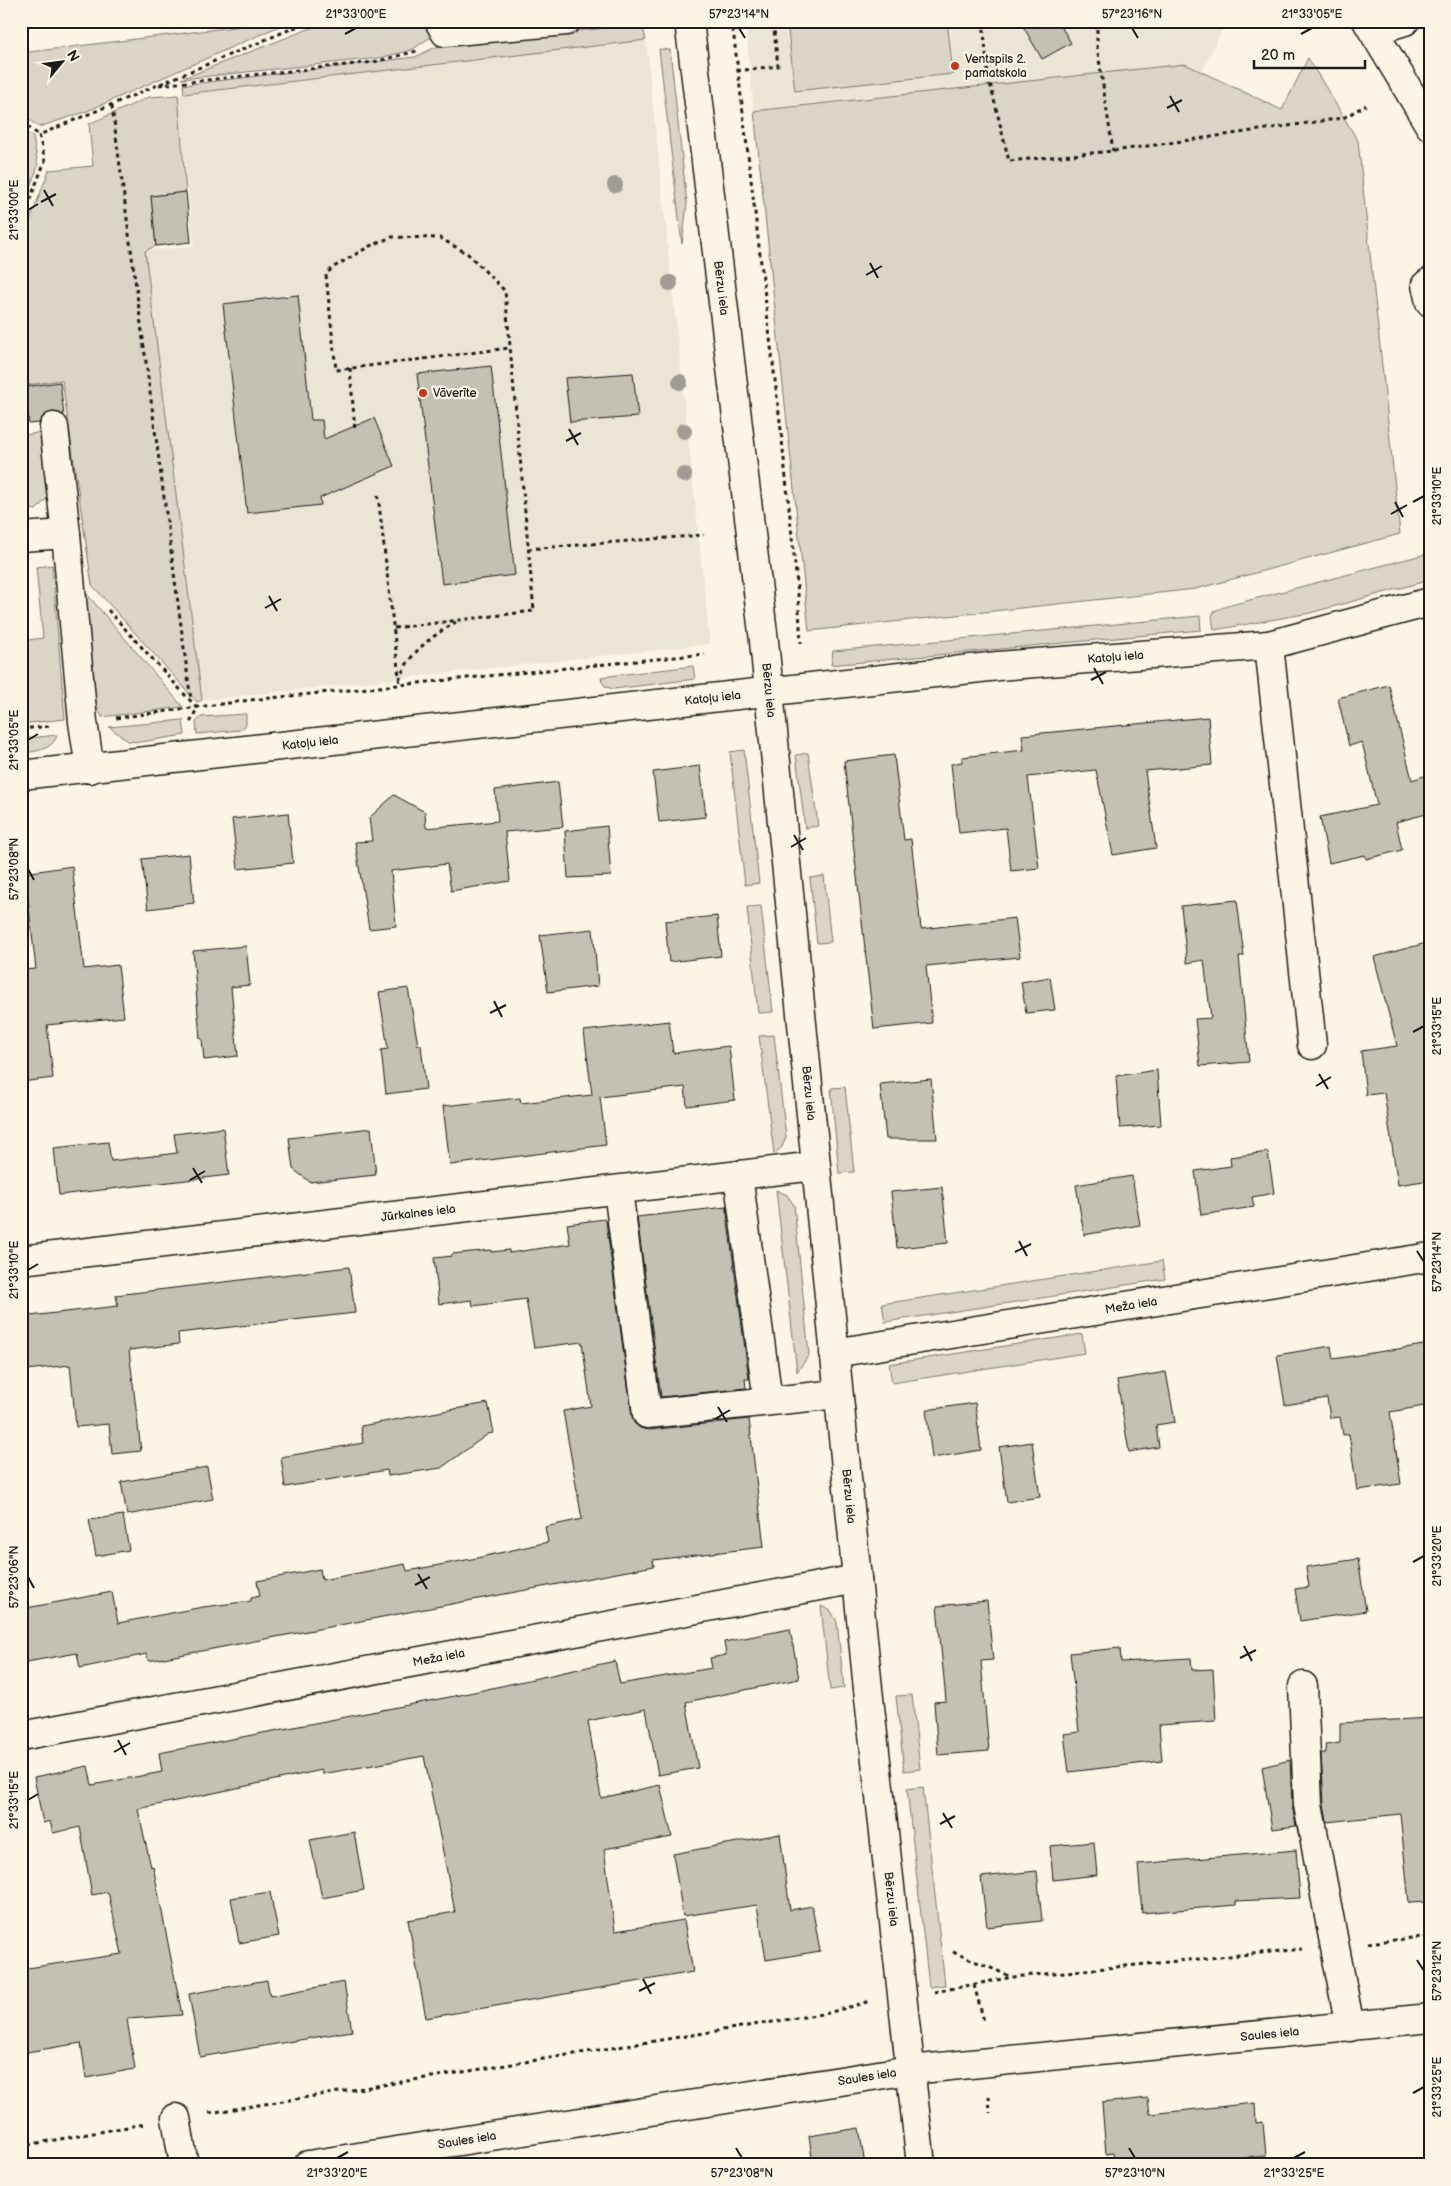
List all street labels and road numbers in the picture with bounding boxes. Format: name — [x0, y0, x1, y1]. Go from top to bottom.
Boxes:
street label: Bērzu iela — [711, 260, 732, 316]
street label: Katoļu iela — [1087, 647, 1145, 667]
street label: Bērzu iela — [759, 662, 779, 719]
street label: Katoļu iela — [684, 687, 742, 708]
street label: Katoļu iela — [281, 732, 339, 753]
street label: Bērzu iela — [799, 1065, 819, 1122]
street label: Jūrkalnes iela — [380, 1201, 457, 1225]
street label: Meža iela — [1104, 1294, 1159, 1317]
street label: Bērzu iela — [839, 1468, 859, 1525]
street label: Meža iela — [411, 1645, 466, 1670]
street label: Bērzu iela — [881, 1871, 902, 1927]
street label: Saules iela — [1240, 2024, 1300, 2044]
street label: Saules iela — [837, 2065, 898, 2089]
street label: Saules iela — [437, 2128, 498, 2152]

